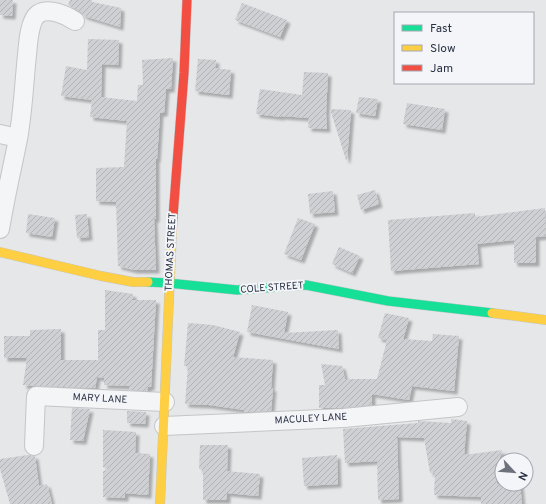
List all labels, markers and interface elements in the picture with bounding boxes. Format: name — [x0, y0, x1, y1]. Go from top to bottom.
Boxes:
legend — [394, 12, 534, 84]
text: Fast — [430, 21, 452, 37]
text: Slow — [430, 41, 456, 57]
text: Jam — [430, 61, 453, 77]
street label: THOMAS STREET — [162, 212, 180, 292]
street label: COLE STREET — [240, 279, 304, 297]
street label: MARY LANE — [72, 391, 128, 407]
street label: MACULEY LANE — [274, 411, 348, 427]
north arrow — [494, 452, 534, 492]
text: N — [514, 469, 530, 483]

